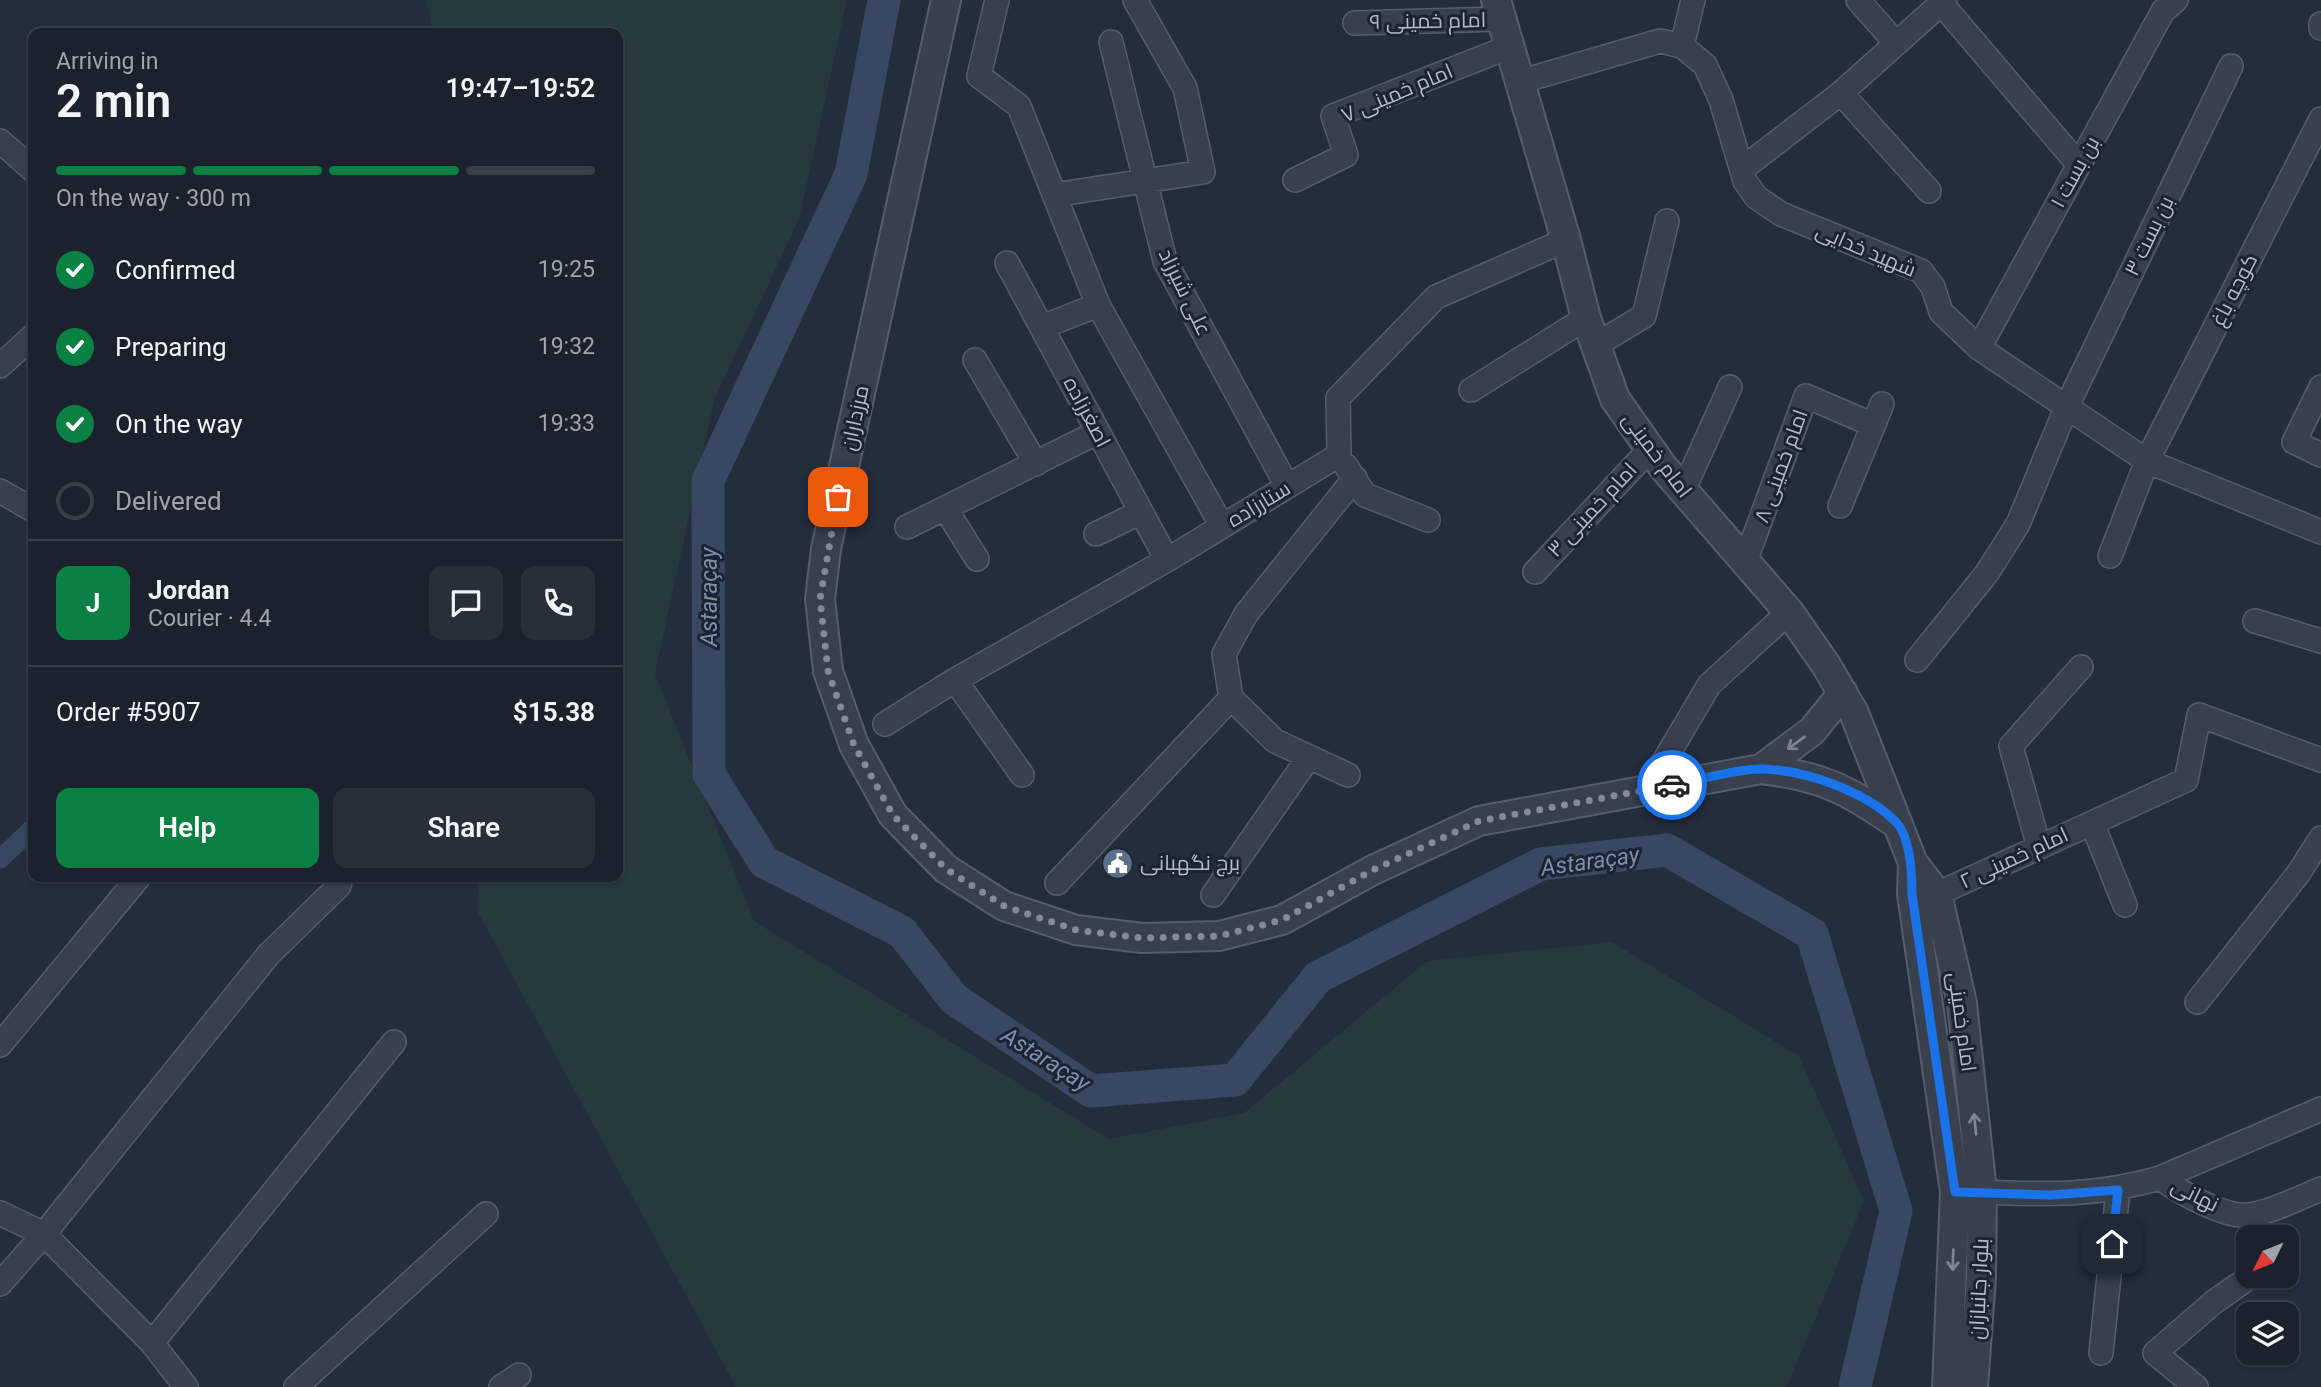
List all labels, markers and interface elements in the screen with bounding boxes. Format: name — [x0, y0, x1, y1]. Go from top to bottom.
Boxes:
street label: امام خمینی ۹ — [1370, 8, 1487, 36]
text: Arriving in — [56, 48, 159, 75]
street label: امام خمینی ۷ — [1338, 59, 1457, 129]
text: 19:47–19:52 — [445, 73, 595, 103]
text: 2 min — [56, 74, 171, 128]
street label: بن بست ۱ — [2046, 132, 2105, 212]
text: On the way · 300 m — [56, 185, 251, 212]
street label: بن بست ۳ — [2119, 192, 2179, 280]
street label: شهید خدایی — [1812, 218, 1920, 283]
street label: علی شیرزاد — [1153, 245, 1216, 340]
street label: کوچه باغ — [2206, 250, 2264, 331]
icon: check — [56, 251, 94, 289]
text: Confirmed — [115, 255, 236, 285]
text: 19:25 — [538, 256, 595, 283]
icon: check — [56, 328, 94, 366]
text: Preparing — [115, 332, 227, 362]
text: 19:32 — [538, 333, 595, 360]
street label: اصغرزاده — [1059, 373, 1115, 451]
street label: مرزداران — [836, 383, 875, 453]
icon: check — [56, 405, 94, 443]
street label: امام خمینی ۸ — [1749, 406, 1814, 527]
street label: امام خمینی — [1616, 408, 1697, 504]
text: On the way — [115, 409, 243, 439]
text: 19:33 — [538, 410, 595, 437]
street label: امام خمینی ۳ — [1542, 458, 1643, 563]
pin — [808, 467, 868, 527]
street label: ستارزاده — [1223, 476, 1295, 532]
icon: bag — [819, 478, 857, 516]
text: Delivered — [115, 486, 222, 516]
water label: Astaraçay — [696, 546, 723, 647]
button: chat — [429, 566, 503, 640]
button: phone — [521, 566, 595, 640]
text: Jordan — [148, 575, 230, 605]
text: J — [86, 588, 100, 618]
text: Courier · 4.4 — [148, 605, 271, 632]
text: Order #5907 — [56, 697, 201, 727]
text: $15.38 — [513, 697, 595, 727]
one-way arrow — [1787, 736, 1806, 750]
courier — [1637, 750, 1707, 820]
icon: car — [1653, 766, 1691, 804]
button: Help — [56, 788, 319, 868]
button: Share — [333, 788, 595, 868]
street label: امام خمینی ۲ — [1956, 822, 2073, 895]
water label: Astaraçay — [1538, 841, 1642, 882]
public building icon: برج نگهبانی — [1100, 846, 1134, 880]
place label: برج نگهبانی — [1140, 851, 1240, 877]
street label: امام خمینی — [1941, 971, 1981, 1074]
water label: Astaraçay — [996, 1021, 1096, 1098]
one-way arrow — [1969, 1113, 1982, 1135]
street label: نهانی — [2167, 1173, 2223, 1218]
pin — [2082, 1214, 2142, 1274]
icon: home — [2093, 1225, 2131, 1263]
north arrow — [2236, 1225, 2300, 1288]
map controls — [2236, 1225, 2299, 1365]
street label: بلوار جانبازان — [1964, 1238, 1995, 1340]
one-way arrow — [1946, 1248, 1959, 1271]
button: layers — [2236, 1302, 2299, 1365]

